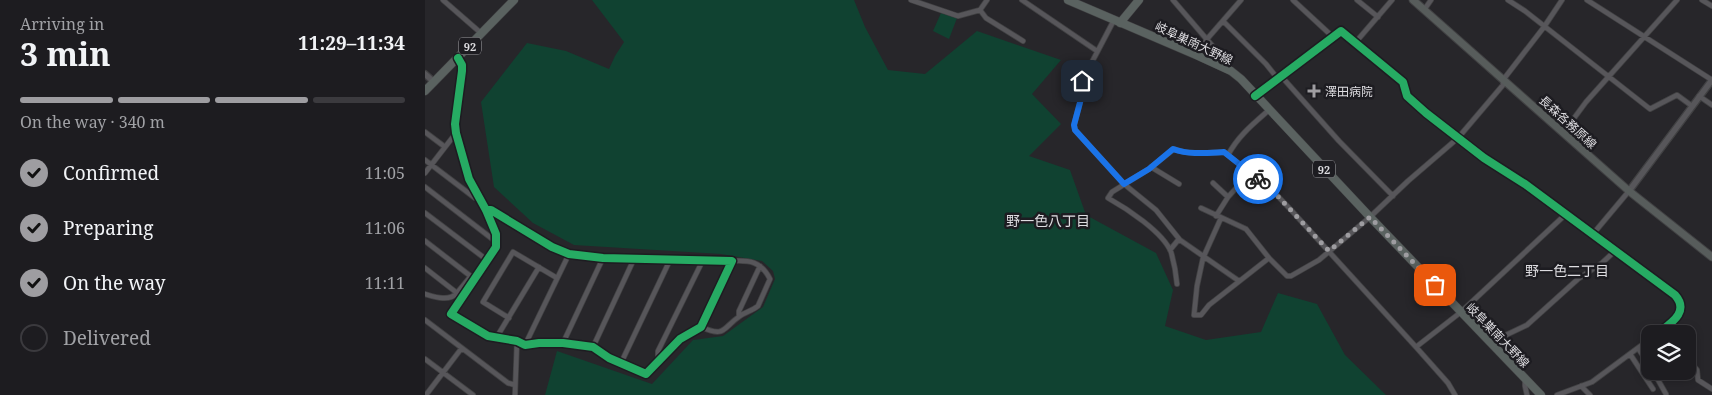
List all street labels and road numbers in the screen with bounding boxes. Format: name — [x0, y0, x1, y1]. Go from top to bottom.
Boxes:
street label: 岐阜巣南大野線 — [1152, 18, 1236, 68]
road number: 92 — [459, 37, 481, 54]
street label: 長森各務原線 — [1536, 92, 1600, 152]
road number: 92 — [1313, 160, 1335, 178]
street label: 岐阜巣南大野線 — [1463, 299, 1533, 371]

